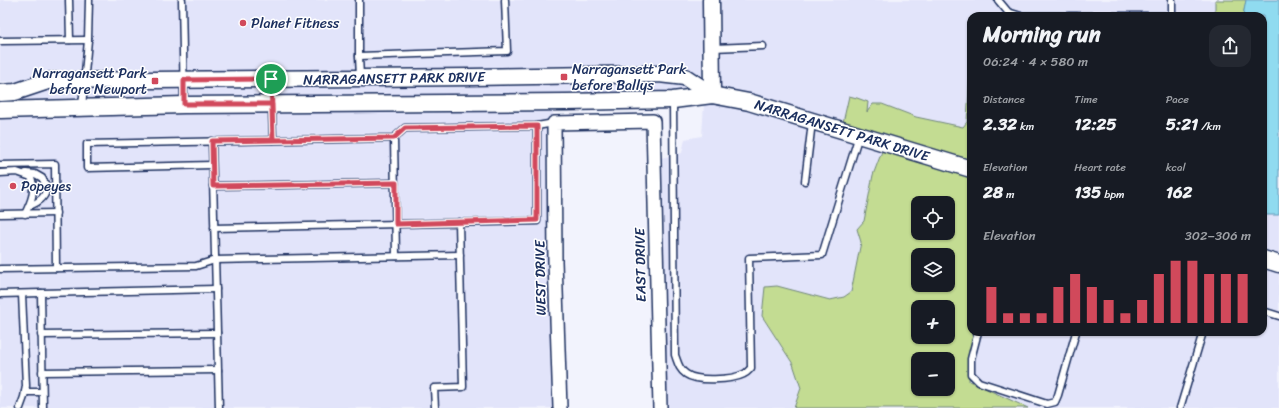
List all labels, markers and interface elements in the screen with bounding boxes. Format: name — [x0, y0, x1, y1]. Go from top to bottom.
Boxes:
place label: Planet Fitness — [251, 11, 340, 36]
text: Morning run — [983, 15, 1101, 54]
marker: Planet Fitness — [238, 18, 248, 28]
button: share — [1209, 25, 1251, 67]
text: 06:24 · 4 × 580 m — [983, 50, 1088, 73]
place label: Narragansett Park before Ballys — [572, 57, 687, 98]
place label: Narragansett Park before Newport — [33, 61, 148, 102]
pin — [254, 62, 288, 96]
street label: NARRAGANSETT PARK DRIVE — [303, 64, 486, 93]
icon: arrive — [260, 68, 282, 90]
marker: Narragansett Park before Ballys — [559, 72, 569, 82]
marker: Narragansett Park before Newport — [150, 76, 160, 86]
text: Distance — [983, 90, 1025, 109]
text: Time — [1074, 90, 1098, 109]
text: Pace — [1166, 90, 1189, 109]
street label: NARRAGANSETT PARK DRIVE — [751, 92, 934, 169]
text: 2.32 — [983, 109, 1017, 139]
text: 12:25 — [1074, 109, 1117, 139]
text: 5:21 — [1166, 109, 1198, 139]
text: km — [1017, 117, 1034, 136]
text: /km — [1198, 117, 1221, 136]
text: Elevation — [983, 158, 1028, 177]
text: Heart rate — [1074, 158, 1126, 177]
text: kcal — [1166, 158, 1186, 177]
place label: Popeyes — [21, 174, 71, 199]
text: 28 — [983, 177, 1003, 207]
text: 135 — [1074, 177, 1101, 207]
text: 162 — [1166, 177, 1192, 207]
marker: Popeyes — [8, 181, 18, 191]
text: m — [1003, 185, 1014, 204]
text: bpm — [1101, 185, 1125, 204]
map controls — [911, 196, 955, 396]
button: locate — [911, 196, 955, 240]
text: Elevation — [983, 224, 1036, 247]
text: 302–306 m — [1185, 224, 1251, 247]
street label: EAST DRIVE — [627, 227, 654, 302]
street label: WEST DRIVE — [527, 239, 554, 316]
button: layers — [911, 248, 955, 292]
button: + — [911, 300, 955, 344]
button: − — [911, 352, 955, 396]

